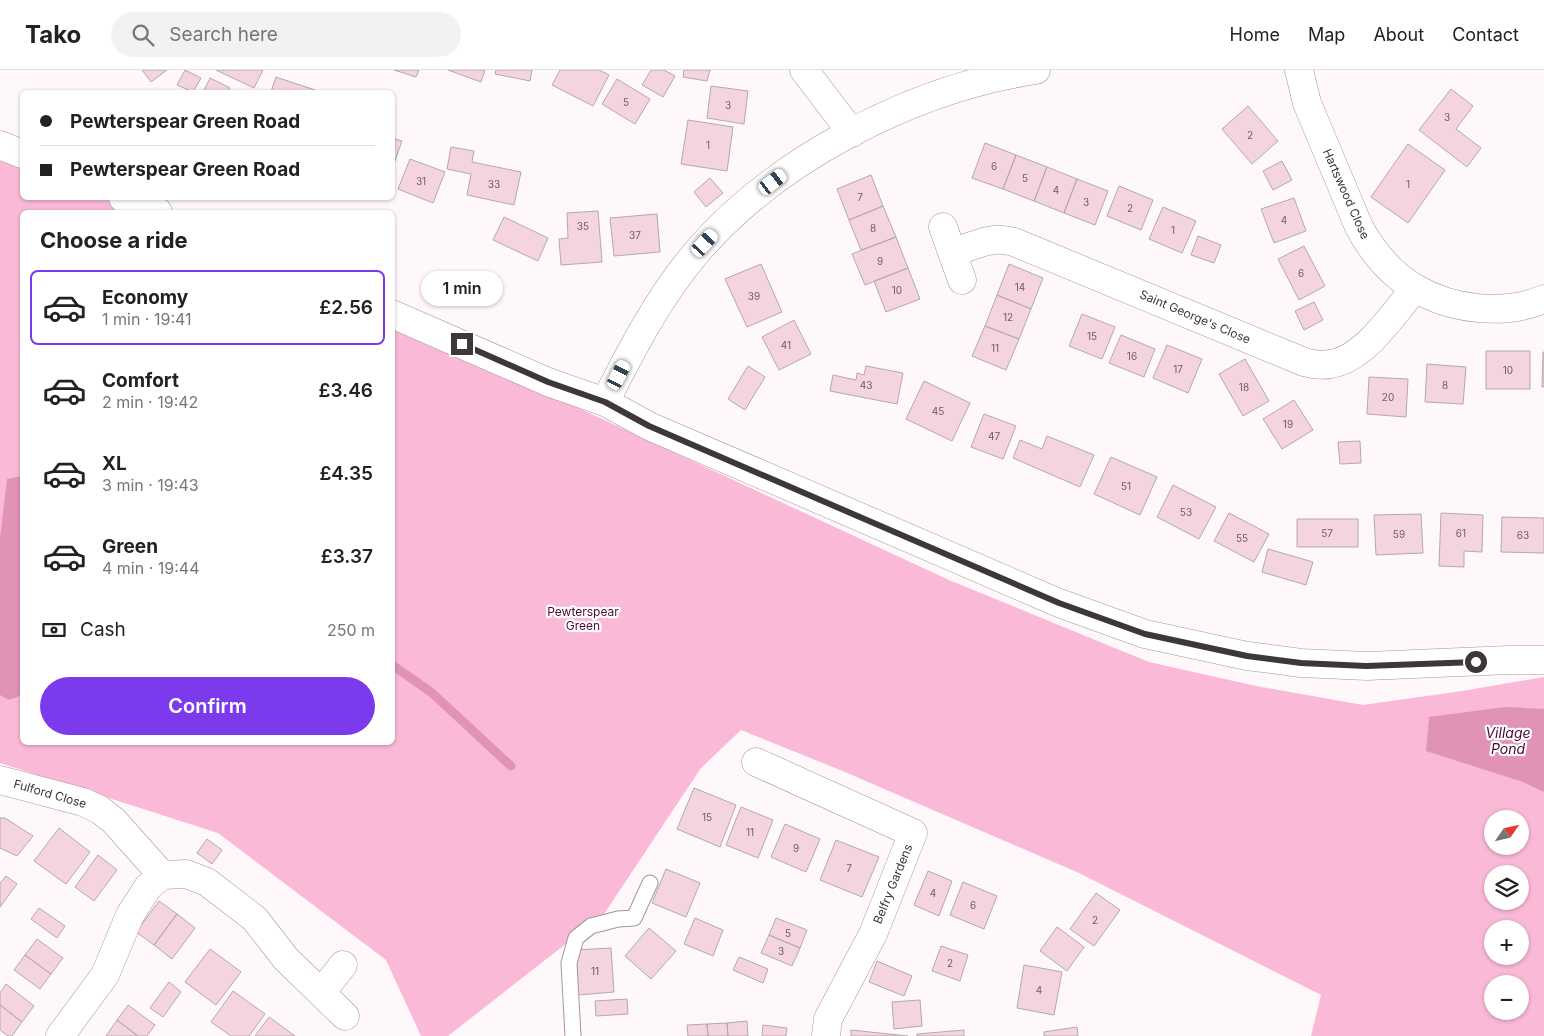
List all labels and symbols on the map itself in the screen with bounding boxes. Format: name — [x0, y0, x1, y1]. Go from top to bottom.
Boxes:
house number: 5 — [623, 96, 629, 108]
house number: 3 — [725, 99, 731, 111]
house number: 3 — [1444, 111, 1450, 123]
house number: 2 — [1247, 129, 1253, 141]
house number: 1 — [706, 139, 710, 151]
street label: Hartswood Close — [1320, 146, 1373, 241]
house number: 6 — [991, 160, 997, 172]
car — [756, 167, 789, 197]
house number: 5 — [1022, 172, 1028, 184]
house number: 31 — [416, 175, 426, 187]
house number: 33 — [488, 178, 500, 190]
house number: 1 — [1406, 178, 1410, 190]
house number: 4 — [1053, 184, 1059, 196]
house number: 7 — [857, 191, 863, 203]
house number: 3 — [1083, 196, 1089, 208]
house number: 2 — [1127, 202, 1133, 214]
house number: 4 — [1281, 214, 1287, 226]
house number: 35 — [577, 220, 589, 232]
house number: 8 — [870, 222, 876, 234]
house number: 1 — [1171, 224, 1175, 236]
car — [689, 227, 720, 259]
house number: 37 — [629, 229, 641, 241]
house number: 9 — [877, 255, 883, 267]
house number: 6 — [1298, 267, 1304, 279]
callout: 1 min — [421, 272, 503, 306]
house number: 14 — [1015, 281, 1025, 293]
house number: 10 — [892, 284, 902, 296]
street label: Saint George's Close — [1138, 286, 1253, 347]
house number: 39 — [748, 290, 760, 302]
house number: 12 — [1003, 311, 1013, 323]
house number: 15 — [1087, 330, 1097, 342]
route end — [451, 333, 473, 355]
house number: 41 — [781, 339, 791, 351]
house number: 11 — [991, 342, 999, 354]
house number: 16 — [1127, 350, 1137, 362]
car — [605, 358, 632, 392]
house number: 17 — [1173, 363, 1183, 375]
house number: 10 — [1503, 364, 1513, 376]
house number: 43 — [860, 379, 872, 391]
house number: 8 — [1442, 379, 1448, 391]
house number: 18 — [1239, 381, 1249, 393]
house number: 20 — [1382, 391, 1394, 403]
house number: 45 — [932, 405, 944, 417]
house number: 19 — [1283, 418, 1293, 430]
house number: 47 — [988, 430, 1000, 442]
house number: 51 — [1121, 480, 1131, 492]
house number: 53 — [1180, 506, 1192, 518]
house number: 57 — [1321, 527, 1333, 539]
house number: 61 — [1456, 527, 1466, 539]
house number: 59 — [1393, 528, 1405, 540]
house number: 63 — [1517, 529, 1529, 541]
house number: 55 — [1236, 532, 1248, 544]
park label: Pewterspear Green — [547, 604, 619, 633]
route start — [1465, 651, 1487, 673]
water label: Village Pond — [1485, 724, 1531, 757]
street label: Fulford Close — [12, 776, 88, 811]
north arrow — [1484, 810, 1529, 855]
house number: 15 — [702, 811, 712, 823]
house number: 11 — [746, 826, 754, 838]
house number: 9 — [793, 842, 799, 854]
street label: Belfry Gardens — [870, 842, 915, 926]
house number: 7 — [846, 862, 852, 874]
house number: 4 — [930, 887, 936, 899]
house number: 6 — [970, 899, 976, 911]
house number: 2 — [1092, 914, 1098, 926]
house number: 5 — [785, 927, 791, 939]
house number: 3 — [778, 945, 784, 957]
house number: 2 — [947, 957, 953, 969]
house number: 11 — [591, 965, 599, 977]
house number: 4 — [1036, 984, 1042, 996]

